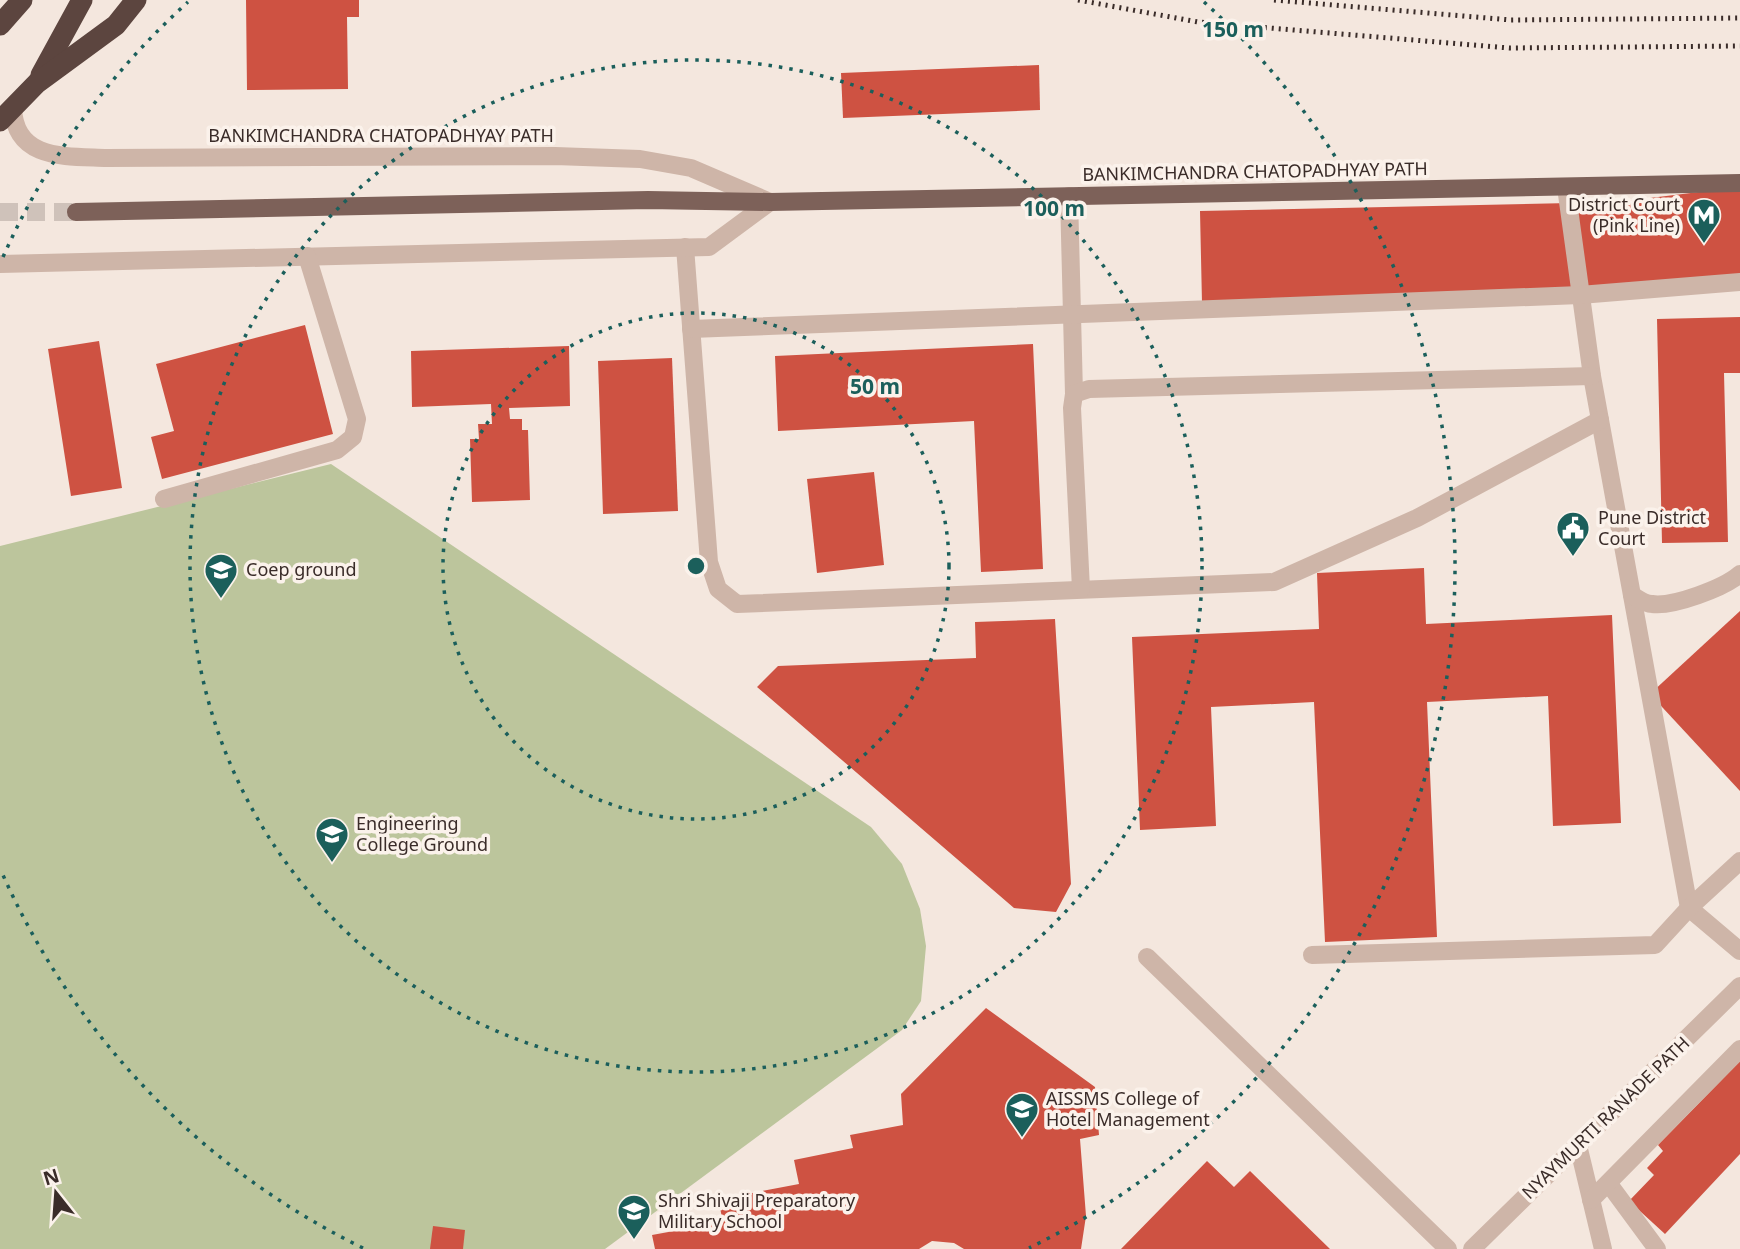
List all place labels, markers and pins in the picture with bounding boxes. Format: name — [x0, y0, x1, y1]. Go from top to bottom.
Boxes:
place label: District Court (Pink Line) — [1568, 192, 1680, 237]
metro station icon: District Court (Pink Line) — [1685, 196, 1723, 245]
place label: Pune District Court — [1598, 505, 1707, 550]
public building icon: Pune District Court — [1554, 509, 1592, 558]
school or university icon: Coep ground — [202, 551, 240, 600]
centre of rings — [684, 554, 708, 578]
place label: Coep ground — [246, 557, 357, 581]
place label: Engineering College Ground — [356, 811, 488, 856]
school or university icon: Engineering College Ground — [313, 815, 351, 864]
place label: AISSMS College of Hotel Management — [1046, 1086, 1210, 1131]
school or university icon: AISSMS College of Hotel Management — [1003, 1090, 1041, 1139]
place label: Shri Shivaji Preparatory Military School — [658, 1188, 856, 1233]
school or university icon: Shri Shivaji Preparatory Military School — [615, 1192, 653, 1241]

